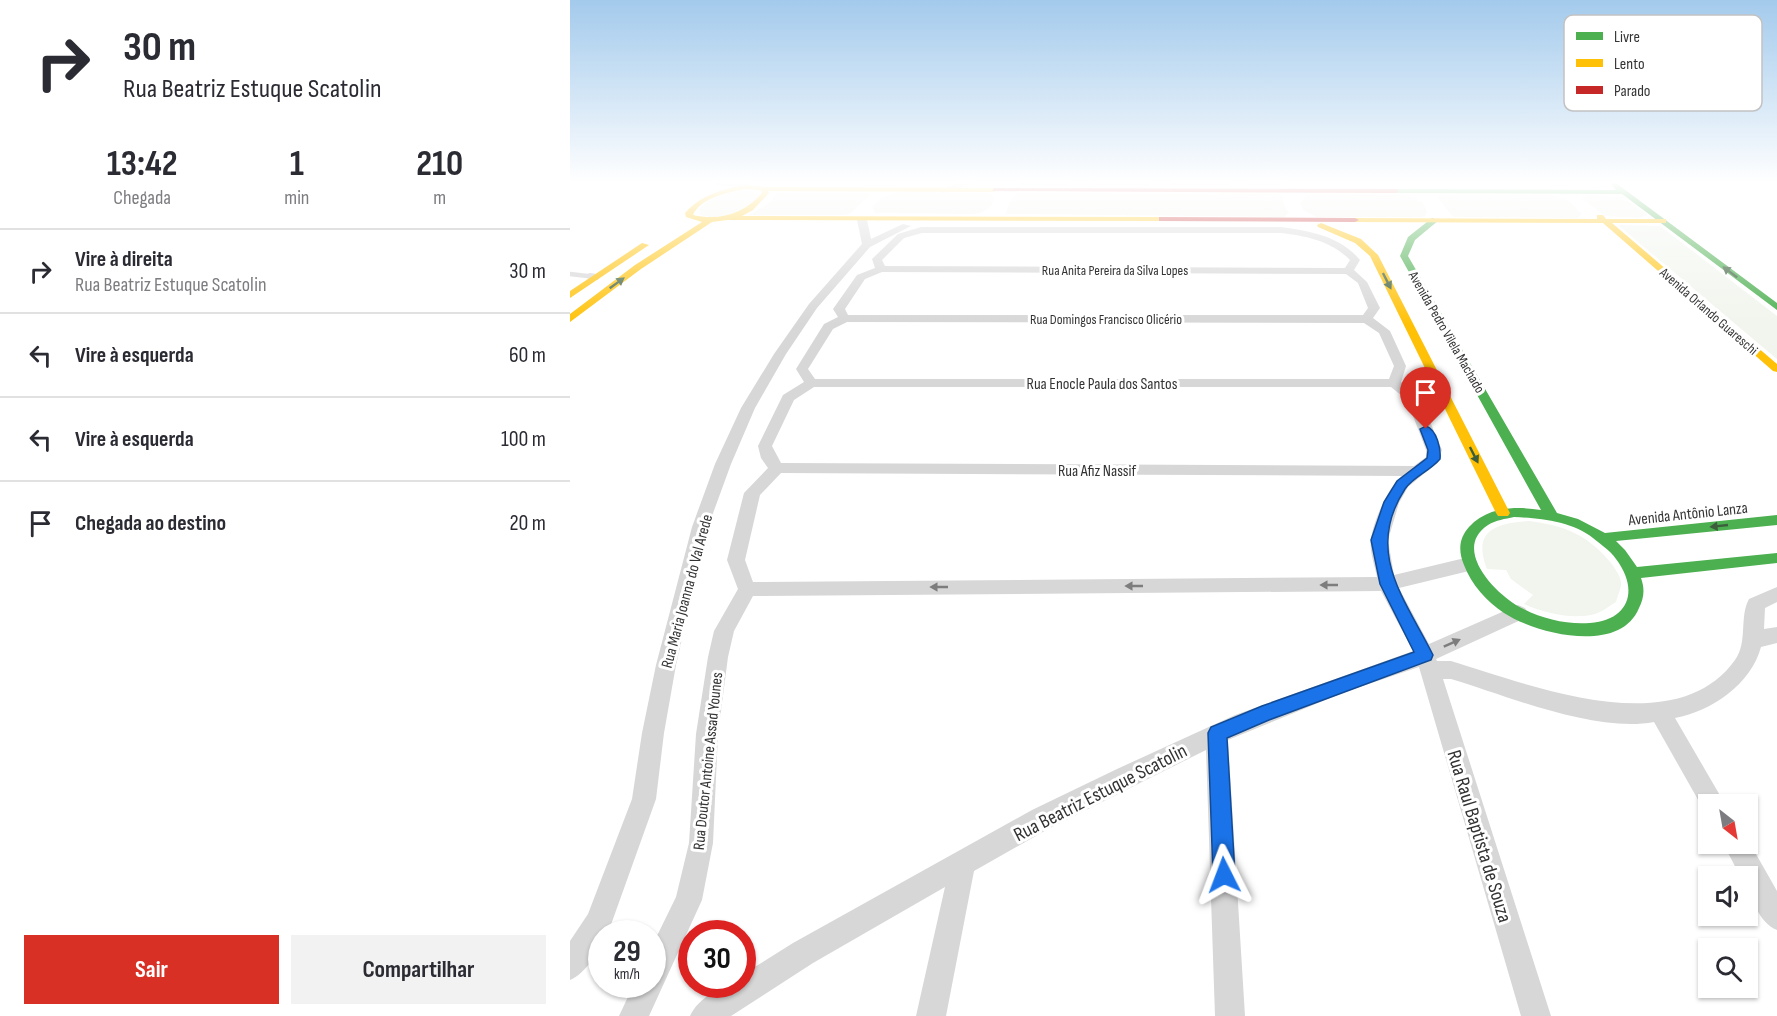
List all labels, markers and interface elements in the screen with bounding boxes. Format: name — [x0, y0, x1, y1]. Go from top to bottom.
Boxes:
legend — [1564, 15, 1762, 111]
text: 30 m — [123, 22, 196, 73]
icon: right — [24, 24, 102, 102]
text: Livre — [1614, 28, 1640, 47]
text: Lento — [1614, 55, 1645, 74]
text: Rua Beatriz Estuque Scatolin — [123, 73, 382, 105]
text: Parado — [1614, 82, 1651, 101]
text: 13:42 — [107, 143, 178, 186]
text: 1 — [290, 143, 304, 186]
text: 210 — [416, 143, 463, 186]
text: Chegada — [113, 186, 171, 210]
text: min — [284, 186, 309, 210]
text: m — [433, 186, 446, 210]
text: Vire à direita — [75, 246, 173, 273]
icon: right — [24, 255, 57, 288]
text: 30 m — [509, 258, 546, 285]
street label: Rua Anita Pereira da Silva Lopes — [1042, 262, 1188, 279]
street label: Avenida Orlando Guareschi — [1655, 263, 1761, 359]
one-way arrow — [1723, 266, 1739, 278]
street label: Avenida Pedro Vilela Machado — [1404, 268, 1488, 396]
one-way arrow — [1382, 272, 1391, 289]
text: Rua Beatriz Estuque Scatolin — [75, 273, 266, 297]
one-way arrow — [608, 277, 624, 289]
street label: Rua Domingos Francisco Olicério — [1030, 311, 1182, 328]
icon: left — [24, 339, 57, 372]
text: Vire à esquerda — [75, 342, 194, 369]
text: 60 m — [509, 342, 546, 369]
pin — [1400, 367, 1451, 429]
street label: Rua Enocle Paula dos Santos — [1027, 375, 1178, 394]
icon: arrive — [1409, 376, 1442, 409]
icon: left — [24, 423, 57, 456]
text: Vire à esquerda — [75, 426, 194, 453]
text: 100 m — [501, 426, 546, 453]
one-way arrow — [1469, 447, 1479, 464]
street label: Rua Afiz Nassif — [1058, 462, 1136, 481]
street label: Avenida Antônio Lanza — [1627, 499, 1749, 530]
icon: arrive — [24, 507, 57, 540]
text: Chegada ao destino — [75, 510, 226, 537]
text: 20 m — [510, 510, 546, 537]
street label: Rua Maria Joanna do Val Arede — [658, 512, 717, 670]
one-way arrow — [1709, 521, 1728, 531]
one-way arrow — [1319, 580, 1338, 590]
one-way arrow — [1124, 581, 1143, 591]
one-way arrow — [929, 582, 948, 592]
one-way arrow — [1444, 638, 1461, 647]
street label: Rua Doutor Antoine Assad Younes — [690, 671, 727, 851]
street label: Rua Beatriz Estuque Scatolin — [1010, 739, 1191, 847]
street label: Rua Raul Baptista de Souza — [1441, 747, 1517, 925]
north arrow — [1698, 794, 1758, 854]
map controls — [1698, 794, 1758, 998]
position arrow — [1192, 843, 1256, 907]
button: sound — [1698, 866, 1758, 926]
speed limit sign: 30 — [678, 920, 756, 998]
text: 29 — [613, 934, 641, 970]
button: Sair — [24, 935, 279, 1004]
button: Compartilhar — [291, 935, 546, 1004]
button: search — [1698, 938, 1758, 998]
text: km/h — [614, 965, 640, 984]

